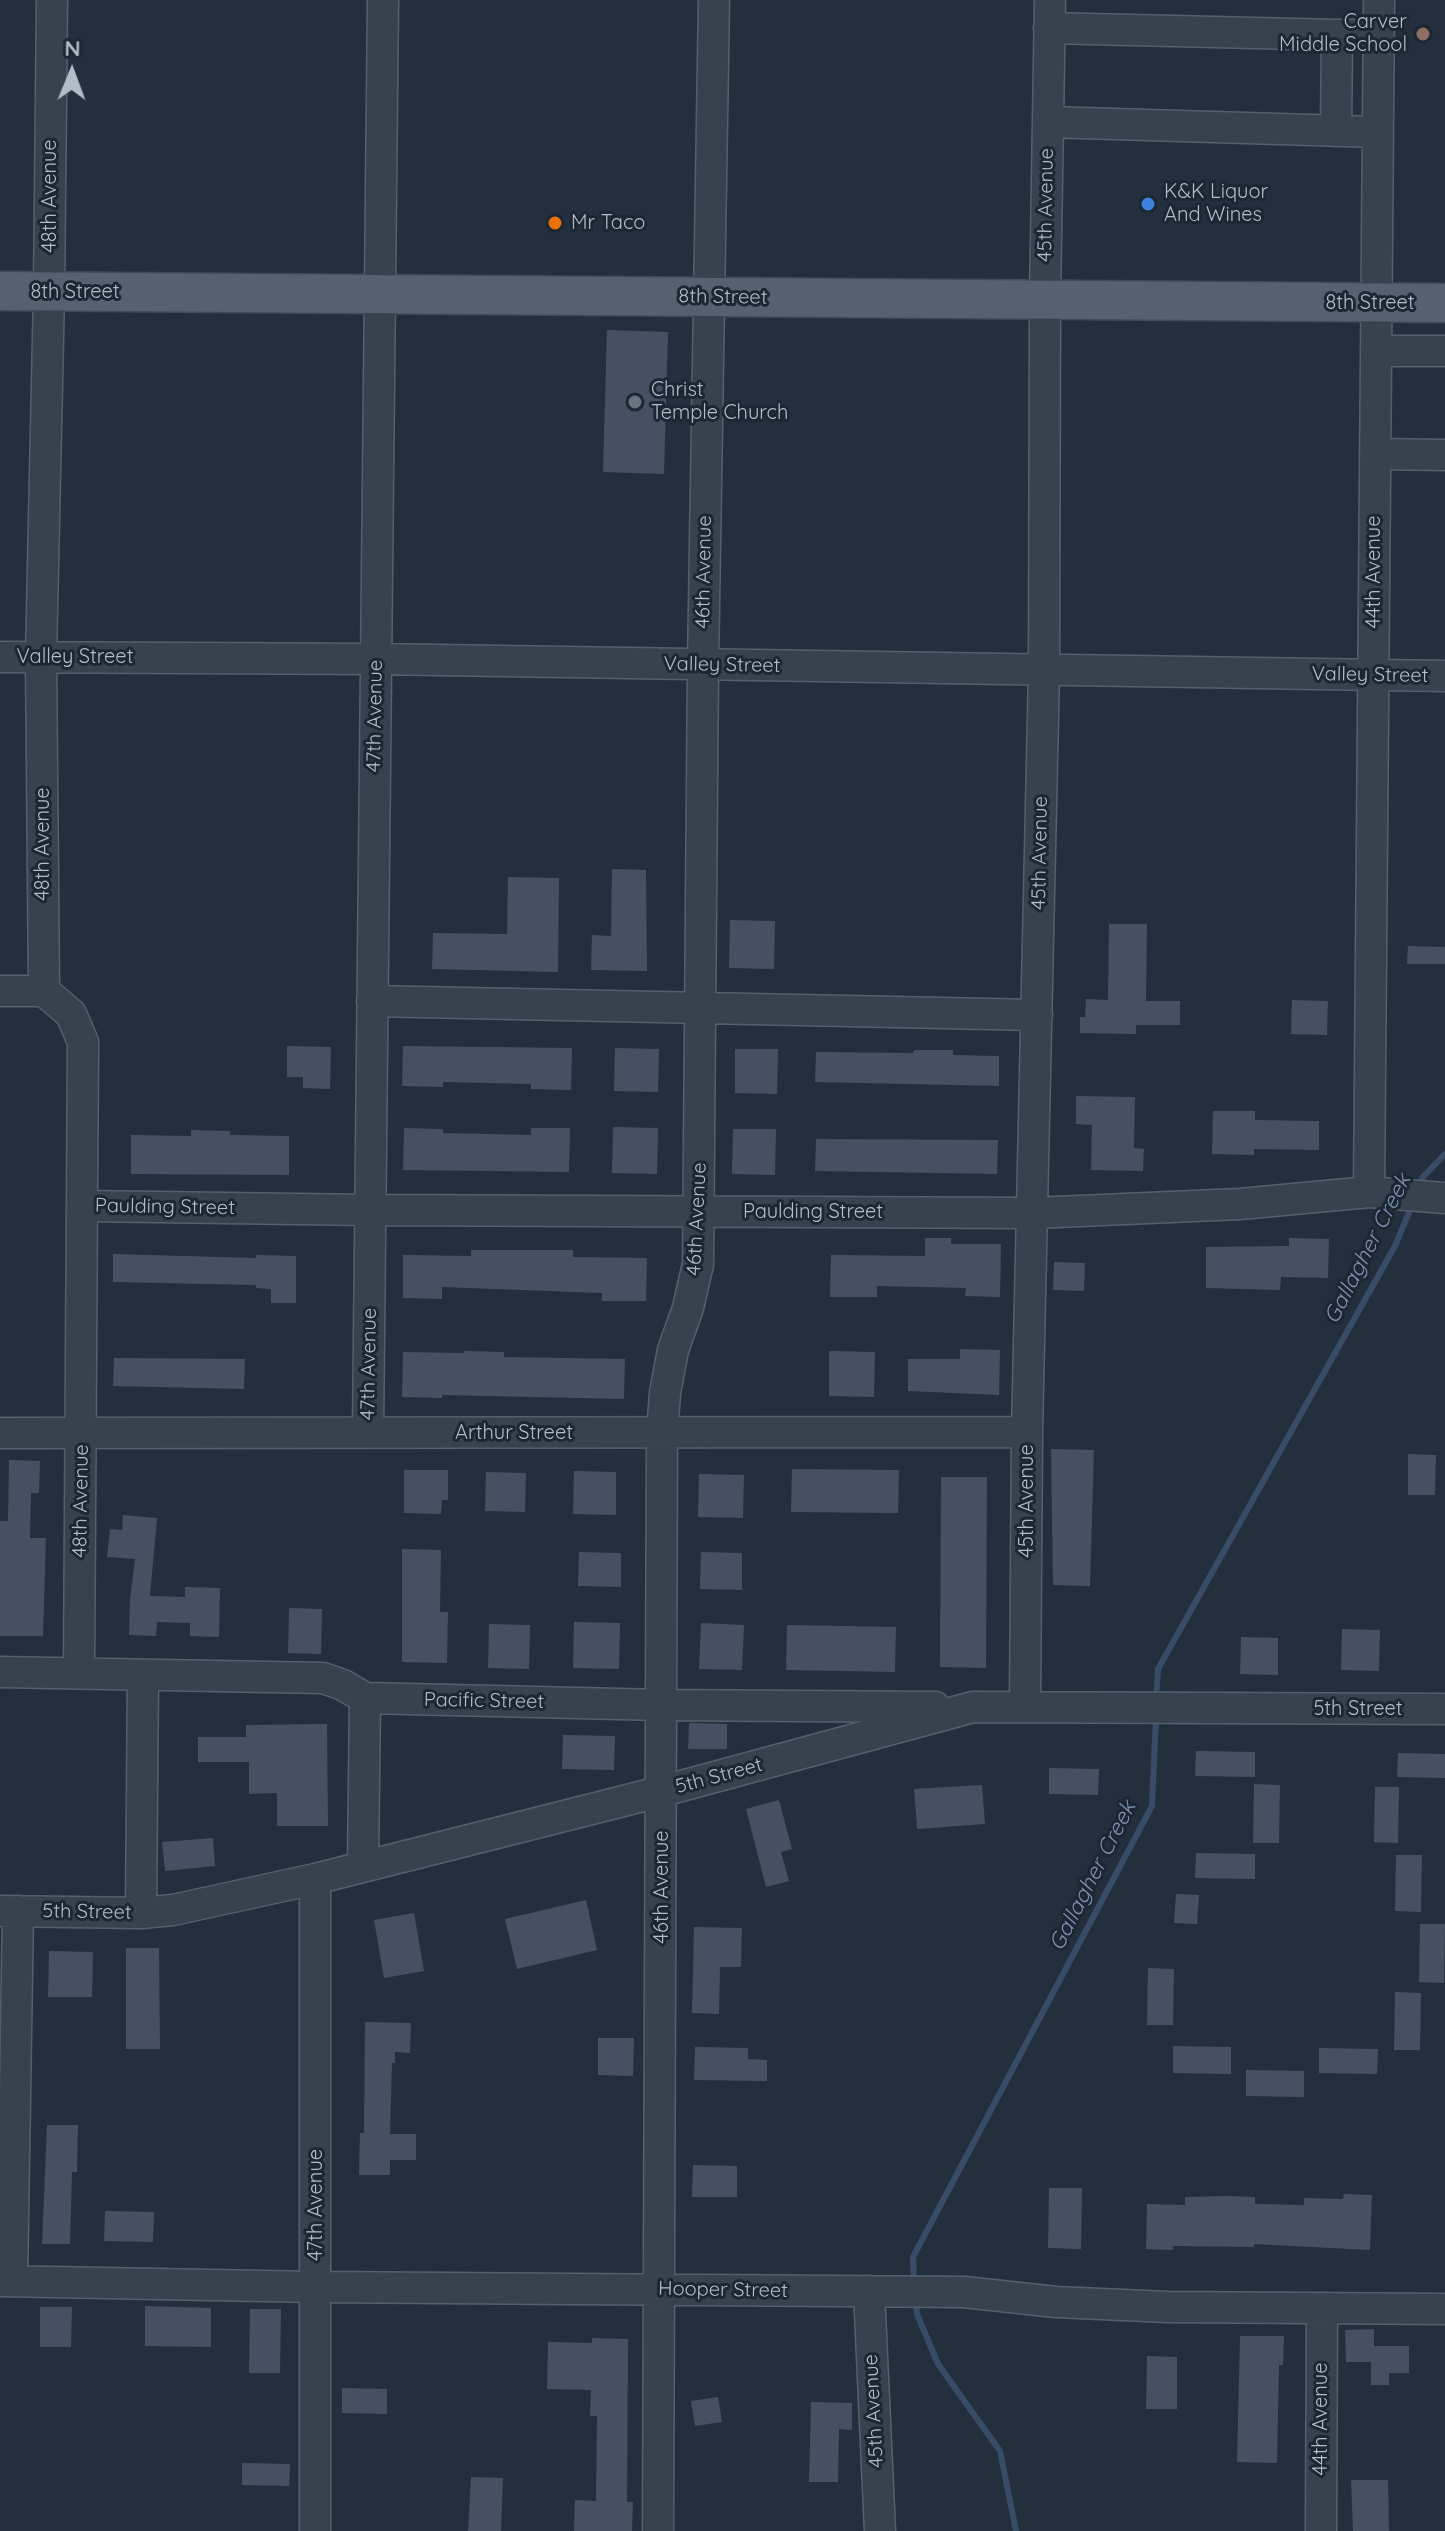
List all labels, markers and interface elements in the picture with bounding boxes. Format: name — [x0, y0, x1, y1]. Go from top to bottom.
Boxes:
place label: Carver Middle School — [1279, 10, 1407, 57]
marker: Carver Middle School — [1414, 25, 1432, 43]
north arrow — [32, 32, 112, 112]
text: N — [64, 34, 81, 62]
street label: 48th Avenue — [38, 139, 62, 253]
street label: 45th Avenue — [1033, 148, 1059, 262]
place label: K&K Liquor And Wines — [1164, 180, 1268, 227]
marker: K&K Liquor And Wines — [1139, 195, 1157, 213]
place label: Mr Taco — [571, 211, 645, 235]
marker: Mr Taco — [546, 214, 564, 232]
street label: 8th Street — [30, 280, 120, 304]
street label: 8th Street — [678, 284, 768, 310]
street label: 8th Street — [1325, 291, 1415, 315]
place label: Christ Temple Church — [651, 378, 788, 425]
marker: Christ Temple Church — [626, 393, 644, 411]
street label: 46th Avenue — [691, 515, 717, 629]
street label: 44th Avenue — [1362, 515, 1386, 629]
street label: Valley Street — [17, 645, 133, 669]
street label: Valley Street — [663, 652, 781, 678]
street label: 47th Avenue — [362, 660, 388, 772]
street label: Valley Street — [1311, 662, 1429, 688]
street label: 48th Avenue — [31, 787, 55, 901]
street label: 45th Avenue — [1027, 796, 1053, 910]
street label: 46th Avenue — [682, 1162, 712, 1276]
water label: Gallagher Creek — [1319, 1170, 1417, 1328]
street label: Paulding Street — [95, 1194, 235, 1220]
street label: Paulding Street — [743, 1200, 883, 1224]
street label: 47th Avenue — [356, 1308, 382, 1420]
street label: Arthur Street — [455, 1421, 573, 1445]
street label: 48th Avenue — [68, 1444, 94, 1558]
street label: 45th Avenue — [1015, 1444, 1039, 1558]
street label: Pacific Street — [424, 1688, 544, 1714]
street label: 5th Street — [1313, 1697, 1403, 1721]
street label: 5th Street — [673, 1753, 765, 1799]
water label: Gallagher Creek — [1044, 1797, 1142, 1955]
street label: 46th Avenue — [650, 1830, 674, 1944]
street label: 5th Street — [42, 1899, 132, 1925]
street label: 47th Avenue — [304, 2149, 328, 2261]
street label: Hooper Street — [658, 2277, 788, 2303]
street label: 45th Avenue — [859, 2354, 889, 2468]
street label: 44th Avenue — [1309, 2362, 1333, 2476]

